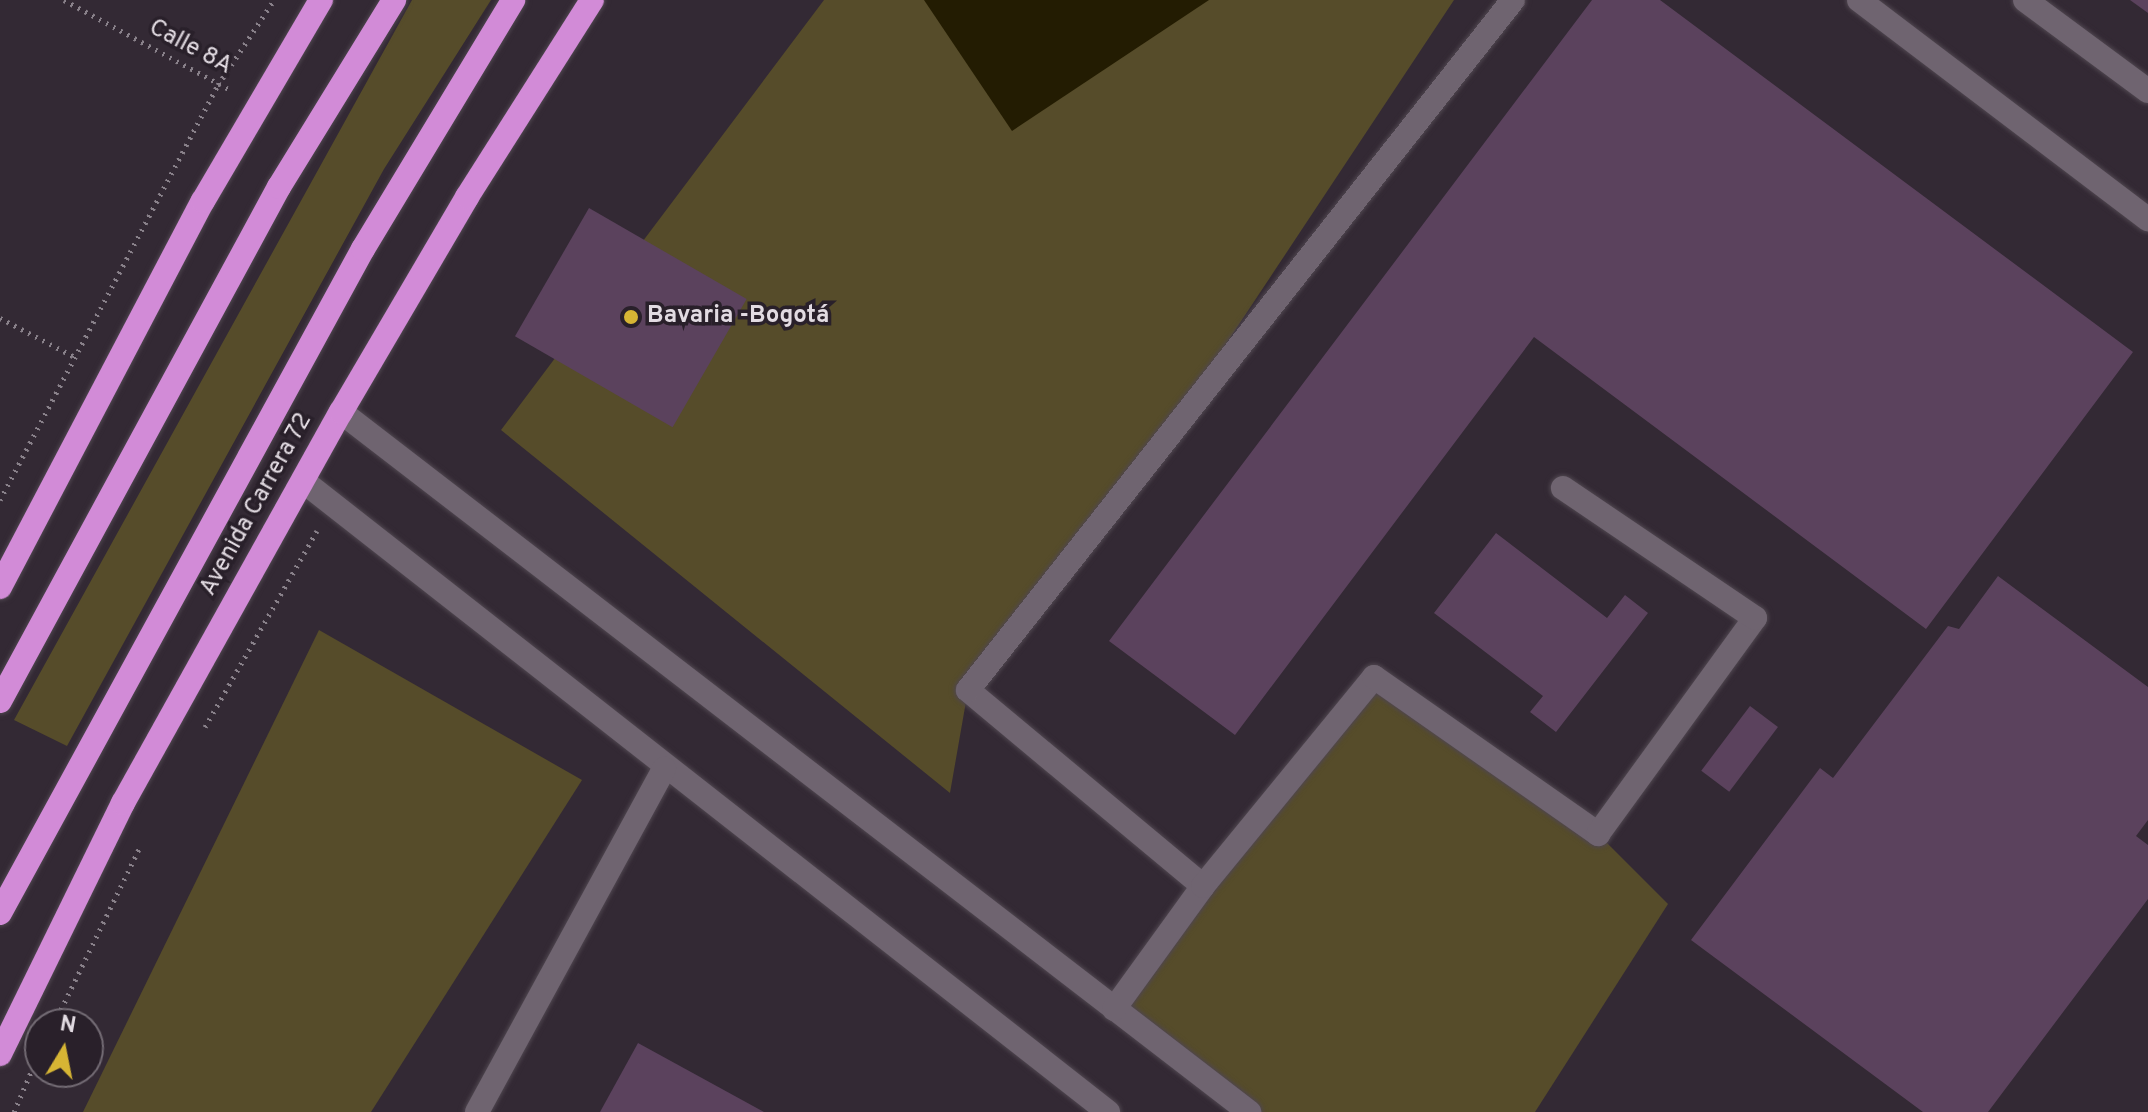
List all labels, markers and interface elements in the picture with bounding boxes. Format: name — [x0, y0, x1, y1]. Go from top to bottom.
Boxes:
street label: Calle 8A — [144, 14, 236, 82]
place label: Bavaria -Bogotá — [647, 303, 829, 331]
marker: Bavaria -Bogotá — [622, 308, 640, 326]
street label: Avenida Carrera 72 — [195, 408, 319, 602]
north arrow — [24, 1008, 104, 1088]
text: N — [58, 1011, 78, 1041]

